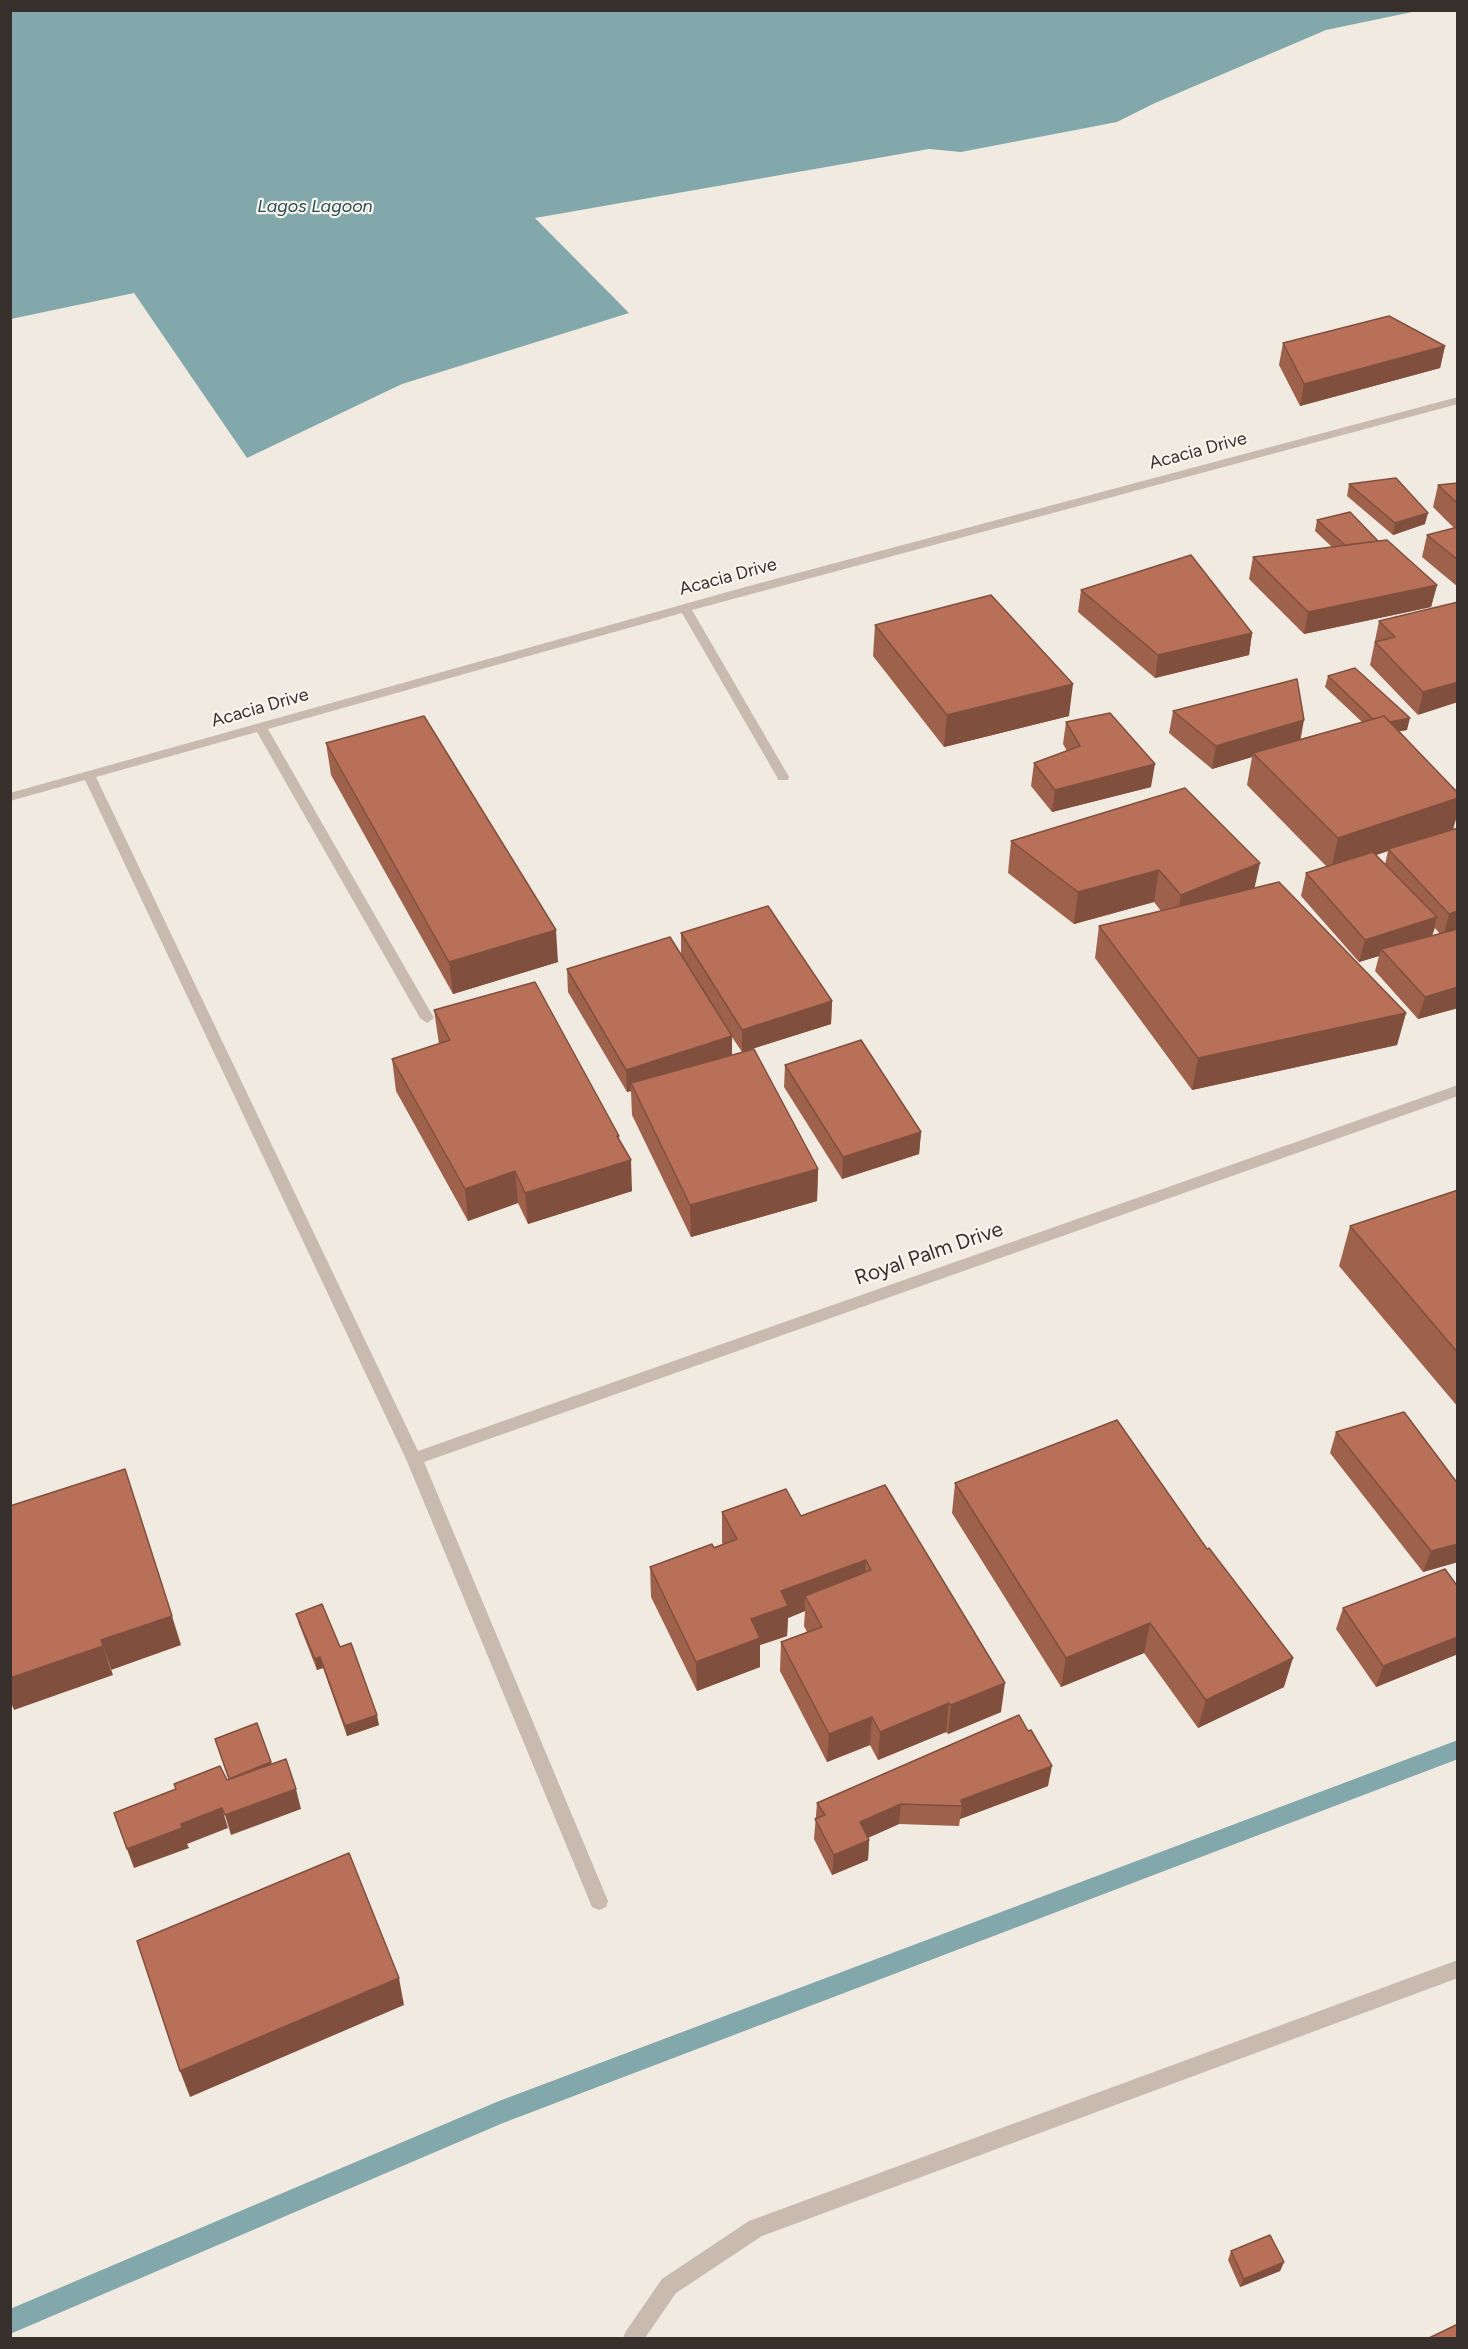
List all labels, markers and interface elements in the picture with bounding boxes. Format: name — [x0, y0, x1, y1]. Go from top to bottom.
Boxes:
water label: Lagos Lagoon — [257, 196, 373, 218]
street label: Acacia Drive — [1147, 428, 1249, 474]
street label: Acacia Drive — [677, 554, 779, 600]
street label: Acacia Drive — [209, 684, 311, 732]
street label: Royal Palm Drive — [851, 1217, 1007, 1291]

